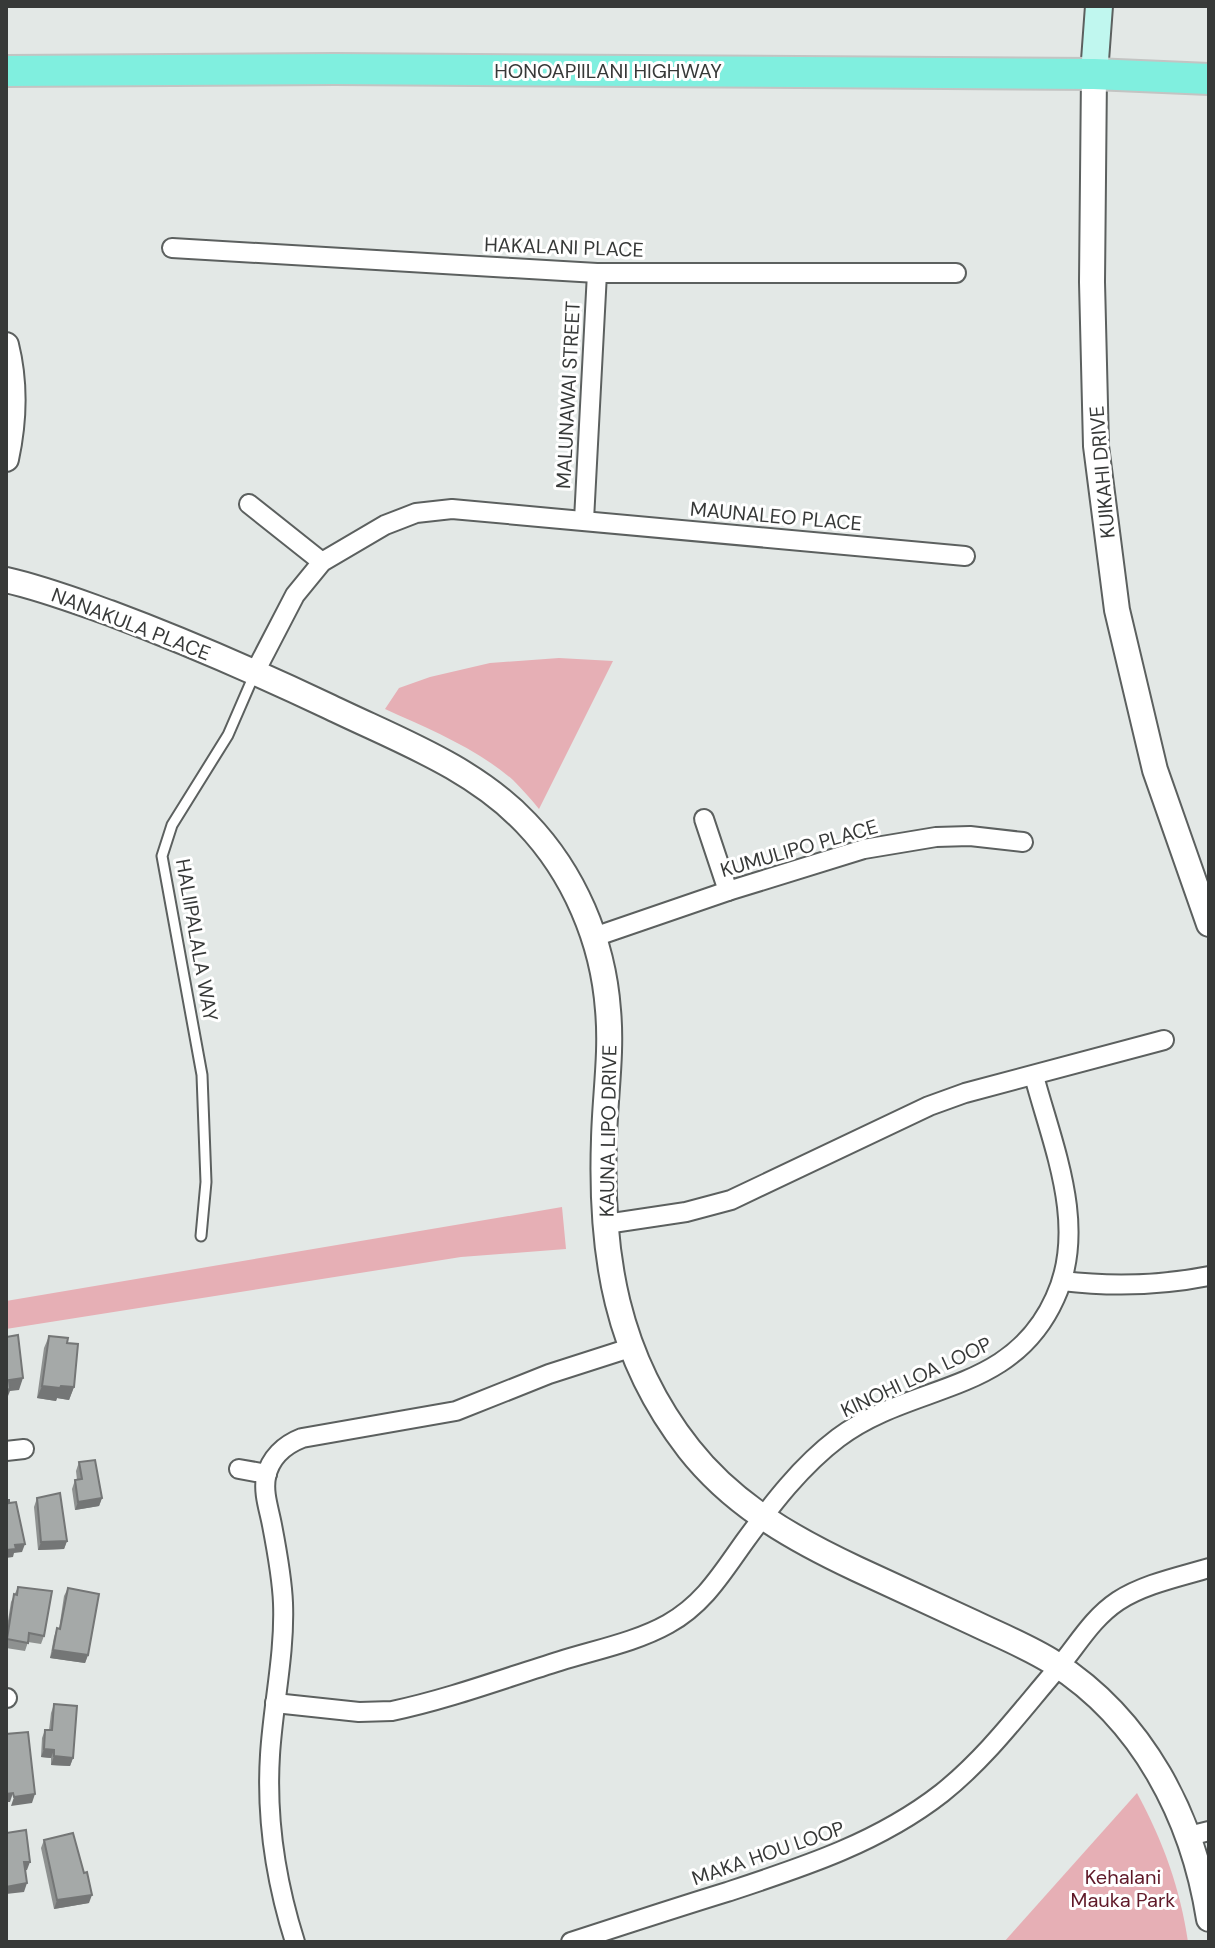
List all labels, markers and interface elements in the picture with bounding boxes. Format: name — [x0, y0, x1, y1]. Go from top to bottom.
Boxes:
street label: HONOAPIILANI HIGHWAY — [494, 58, 722, 84]
street label: HAKALANI PLACE — [484, 231, 644, 263]
street label: MALUNAWAI STREET — [550, 300, 586, 490]
street label: KUIKAHI DRIVE — [1083, 405, 1121, 539]
street label: MAUNALEO PLACE — [689, 496, 863, 536]
street label: NANAKULA PLACE — [48, 582, 214, 666]
street label: KUMULIPO PLACE — [717, 813, 881, 883]
street label: HALIIPALALA WAY — [170, 857, 224, 1024]
street label: KAUNA LIPO DRIVE — [593, 1045, 623, 1217]
street label: KINOHI LOA LOOP — [836, 1331, 996, 1423]
street label: MAKA HOU LOOP — [688, 1815, 848, 1891]
park label: Kehalani Mauka Park — [1071, 1864, 1175, 1913]

